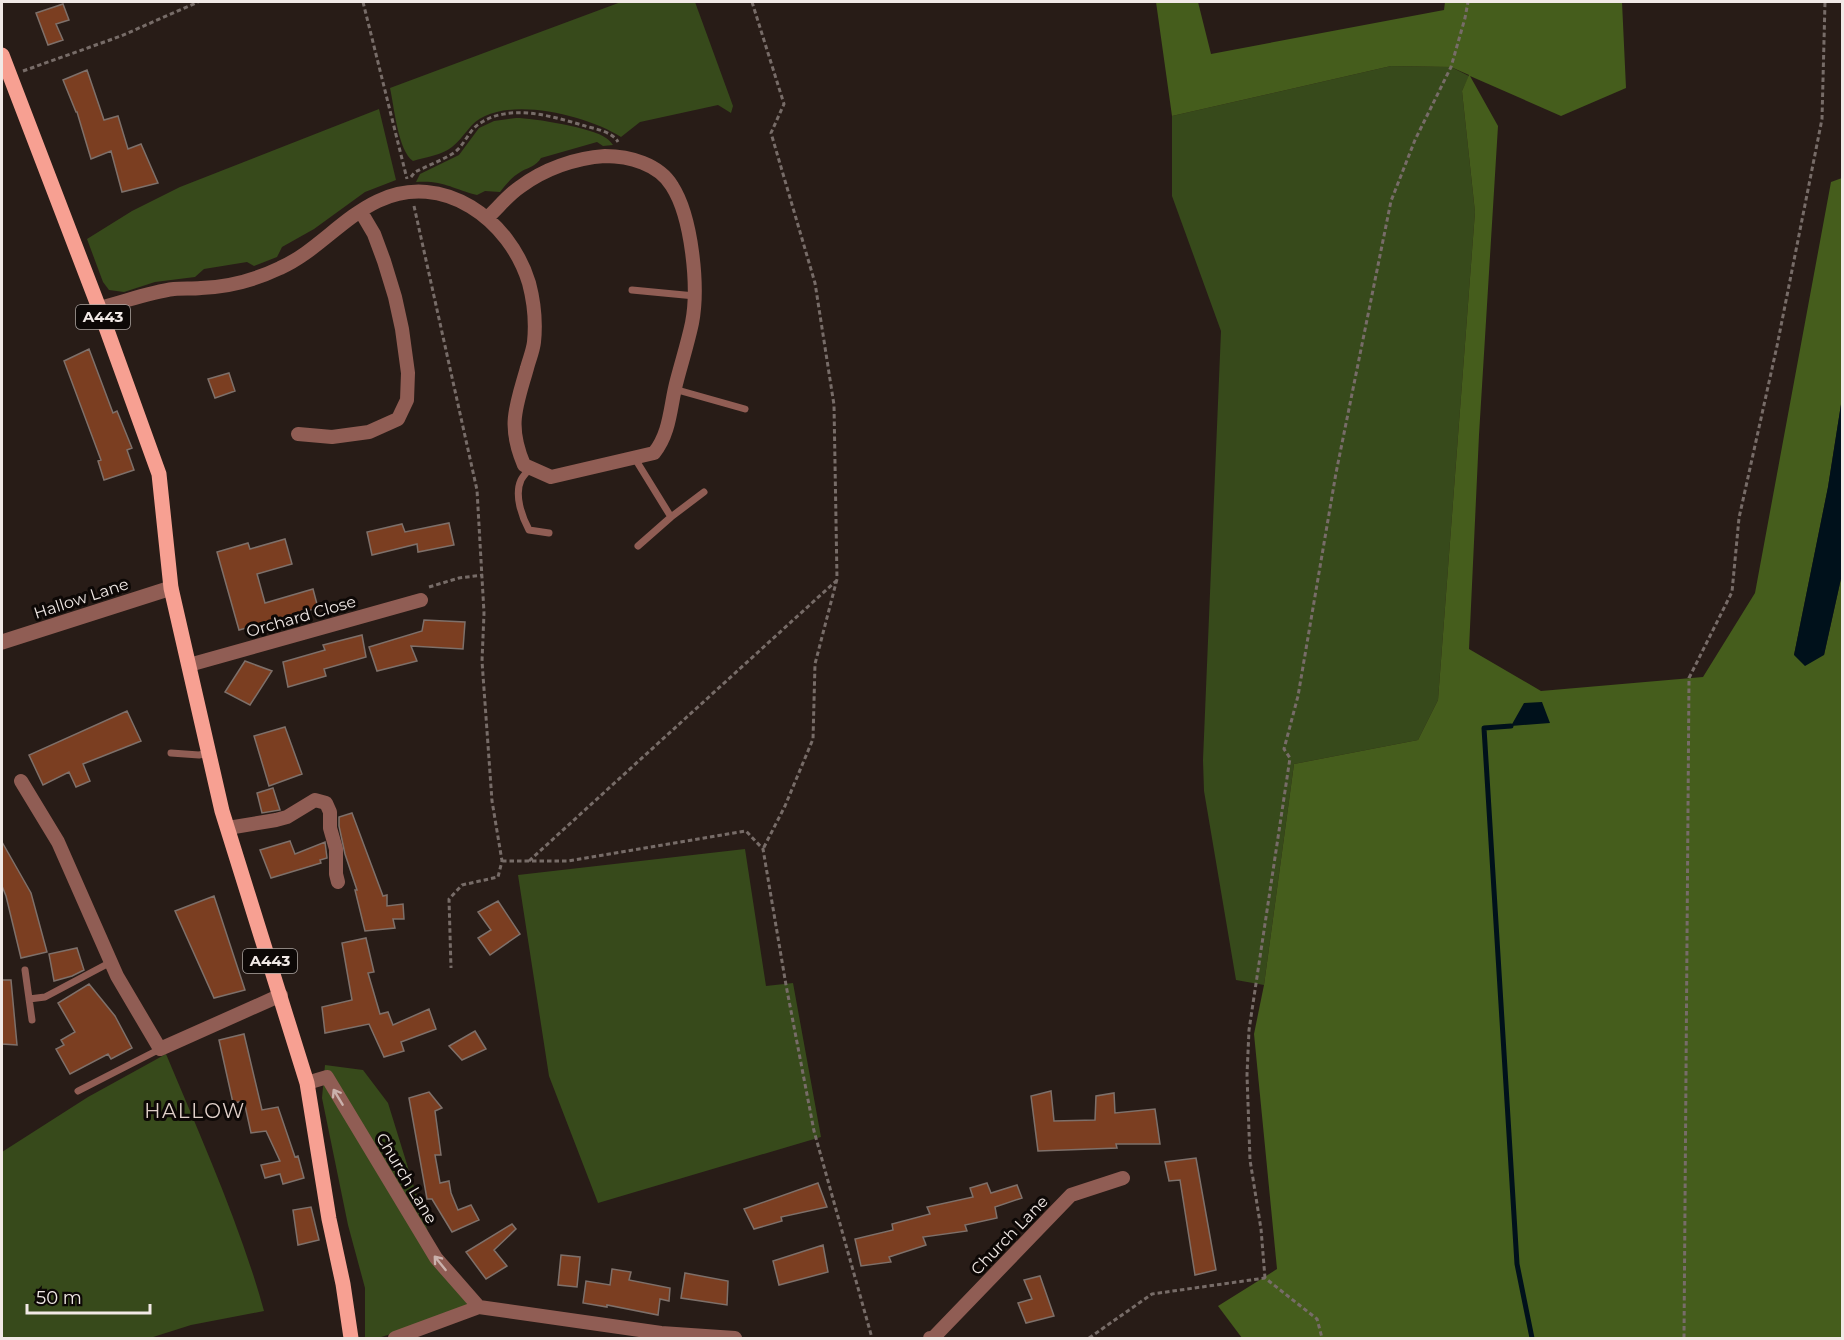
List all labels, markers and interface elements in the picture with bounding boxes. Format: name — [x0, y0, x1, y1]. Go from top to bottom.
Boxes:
road number: A443 — [76, 305, 130, 329]
street label: Hallow Lane — [31, 574, 131, 623]
street label: Orchard Close — [244, 592, 358, 641]
road number: A443 — [243, 949, 297, 973]
one-way arrow — [332, 1089, 344, 1106]
district label: HALLOW — [144, 1099, 246, 1123]
street label: Church Lane — [372, 1129, 441, 1227]
street label: Church Lane — [967, 1192, 1052, 1279]
one-way arrow — [434, 1255, 447, 1271]
scale bar — [27, 1277, 150, 1315]
text: 50 m — [36, 1287, 82, 1309]

